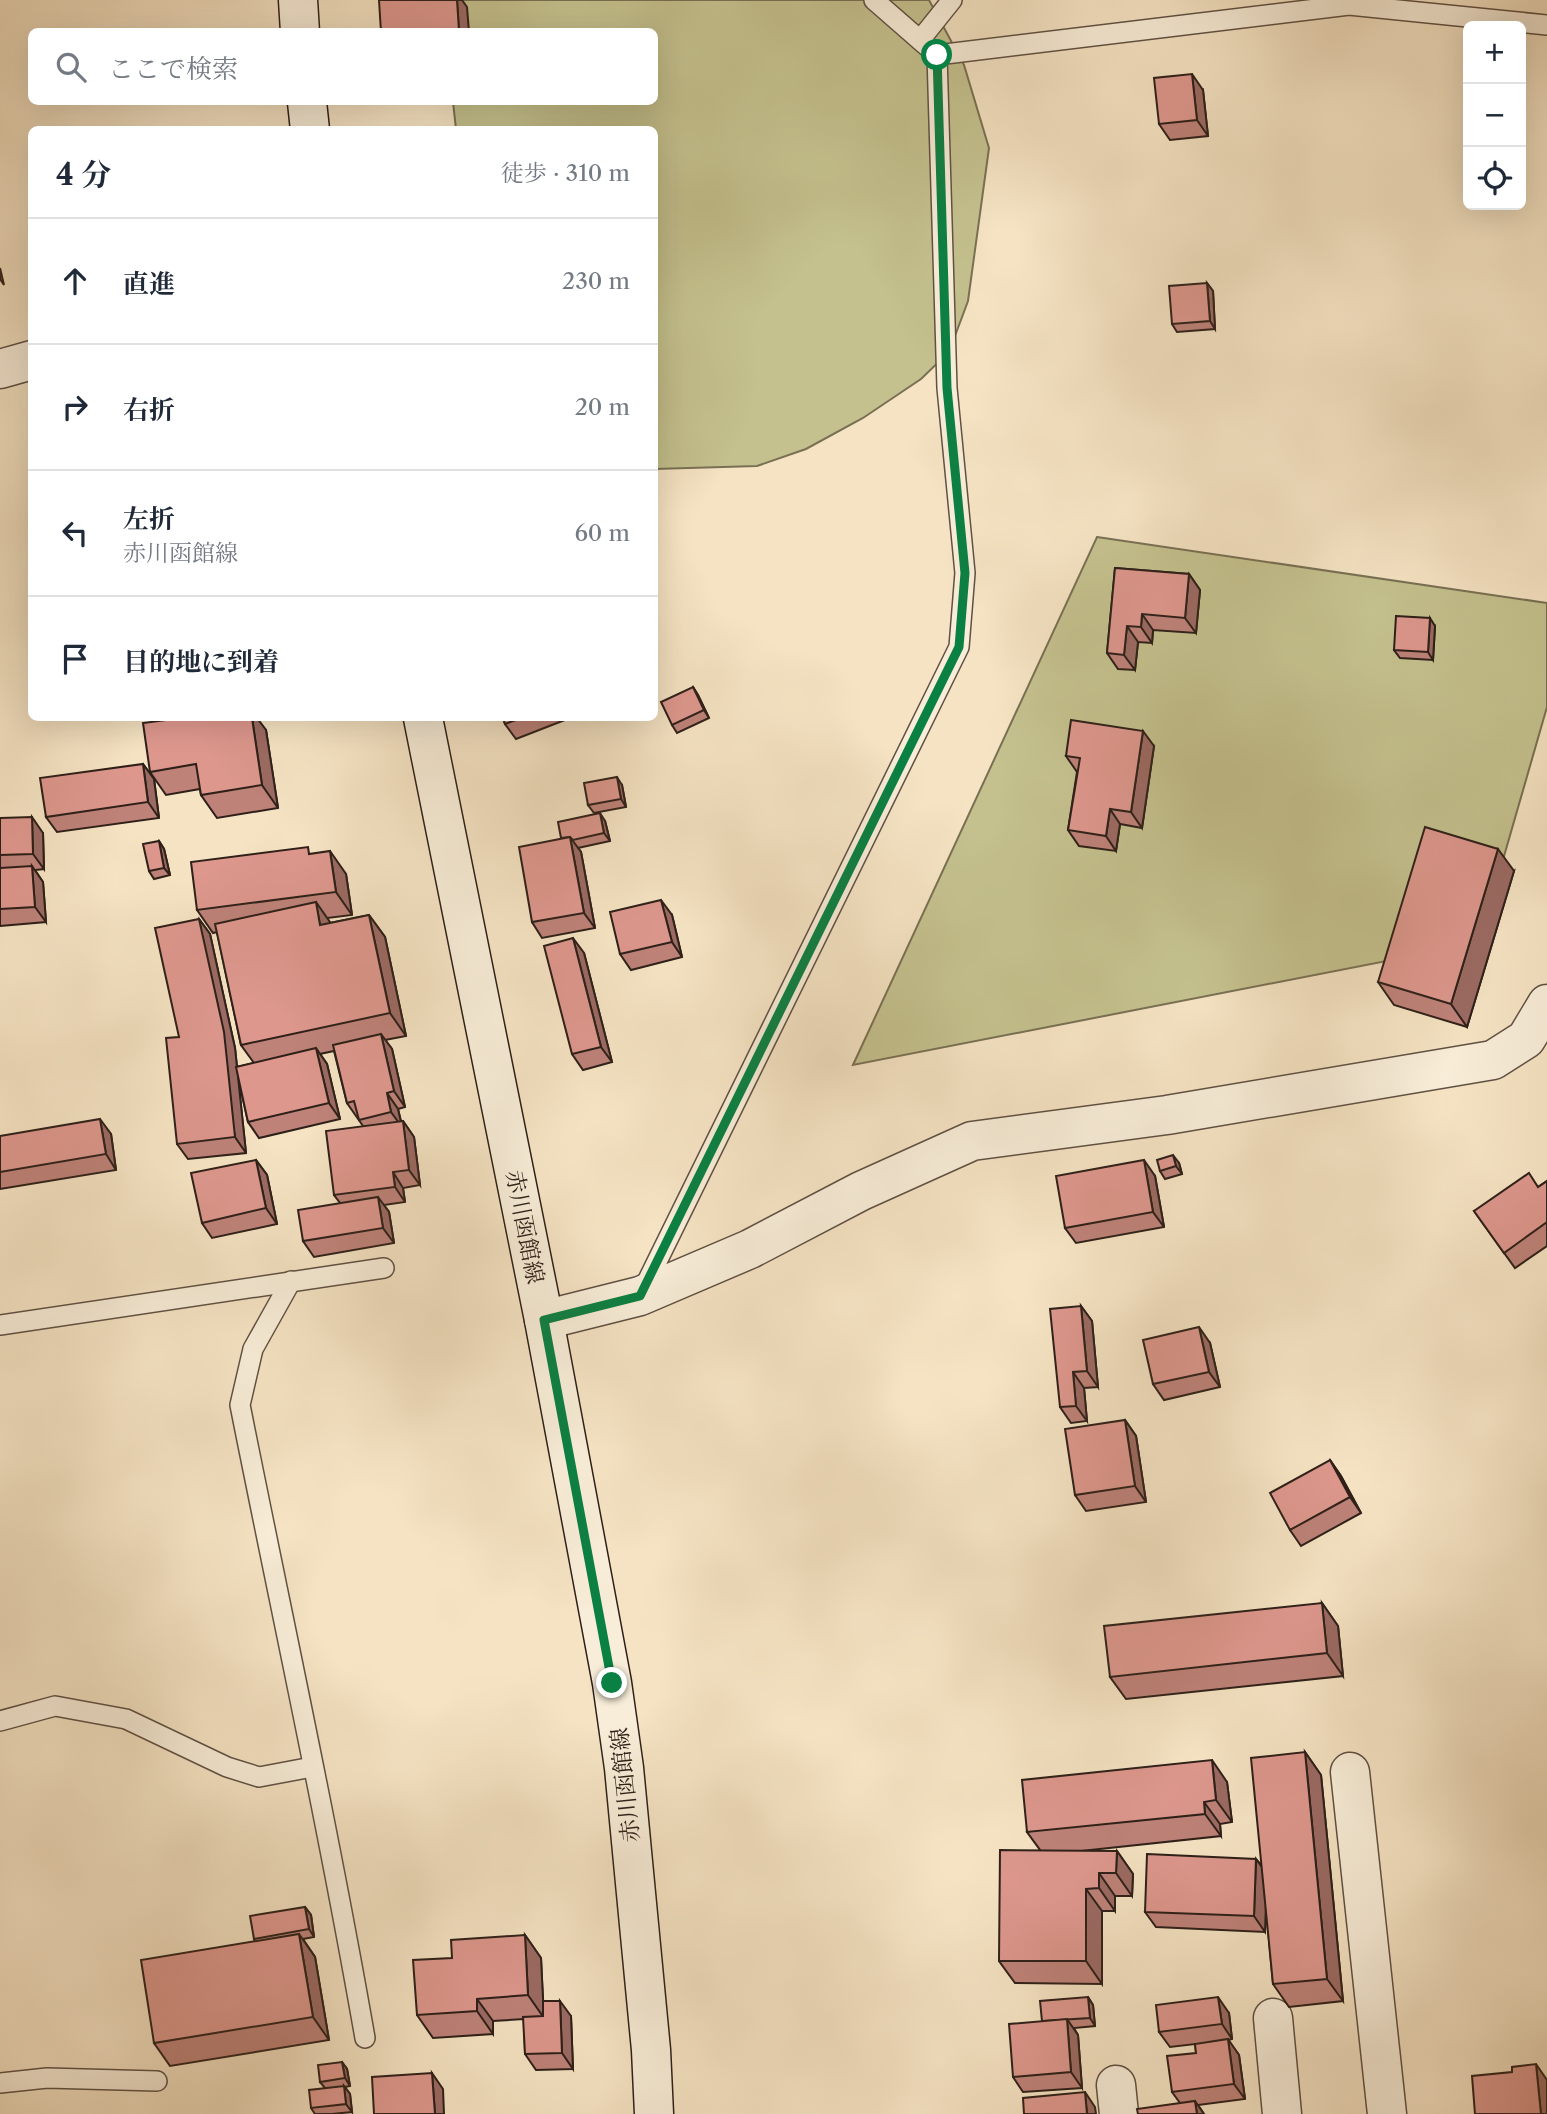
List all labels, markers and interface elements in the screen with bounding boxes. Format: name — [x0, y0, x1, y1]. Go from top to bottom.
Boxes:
map controls — [1463, 21, 1526, 210]
button: + — [1463, 21, 1526, 84]
search box — [28, 28, 658, 105]
route start — [921, 39, 952, 70]
icon: search — [52, 48, 90, 86]
text: ここで検索 — [108, 53, 238, 85]
button: − — [1463, 84, 1526, 147]
button: locate — [1463, 147, 1526, 210]
text: 4 分 — [56, 156, 111, 193]
text: 徒歩 · 310 m — [501, 159, 630, 187]
icon: ahead — [56, 262, 94, 300]
text: 230 m — [562, 267, 630, 295]
text: 直進 — [123, 268, 175, 300]
icon: right — [56, 388, 94, 426]
text: 20 m — [575, 393, 630, 421]
text: 右折 — [123, 394, 175, 426]
text: 左折 — [123, 503, 175, 535]
icon: left — [56, 514, 94, 552]
text: 60 m — [574, 519, 630, 547]
text: 赤川函館線 — [123, 539, 238, 567]
icon: arrive — [56, 640, 94, 678]
text: 目的地に到着 — [123, 646, 279, 678]
street label: 赤川函館線 — [500, 1168, 550, 1286]
route end — [596, 1667, 627, 1698]
street label: 赤川函館線 — [605, 1726, 645, 1844]

